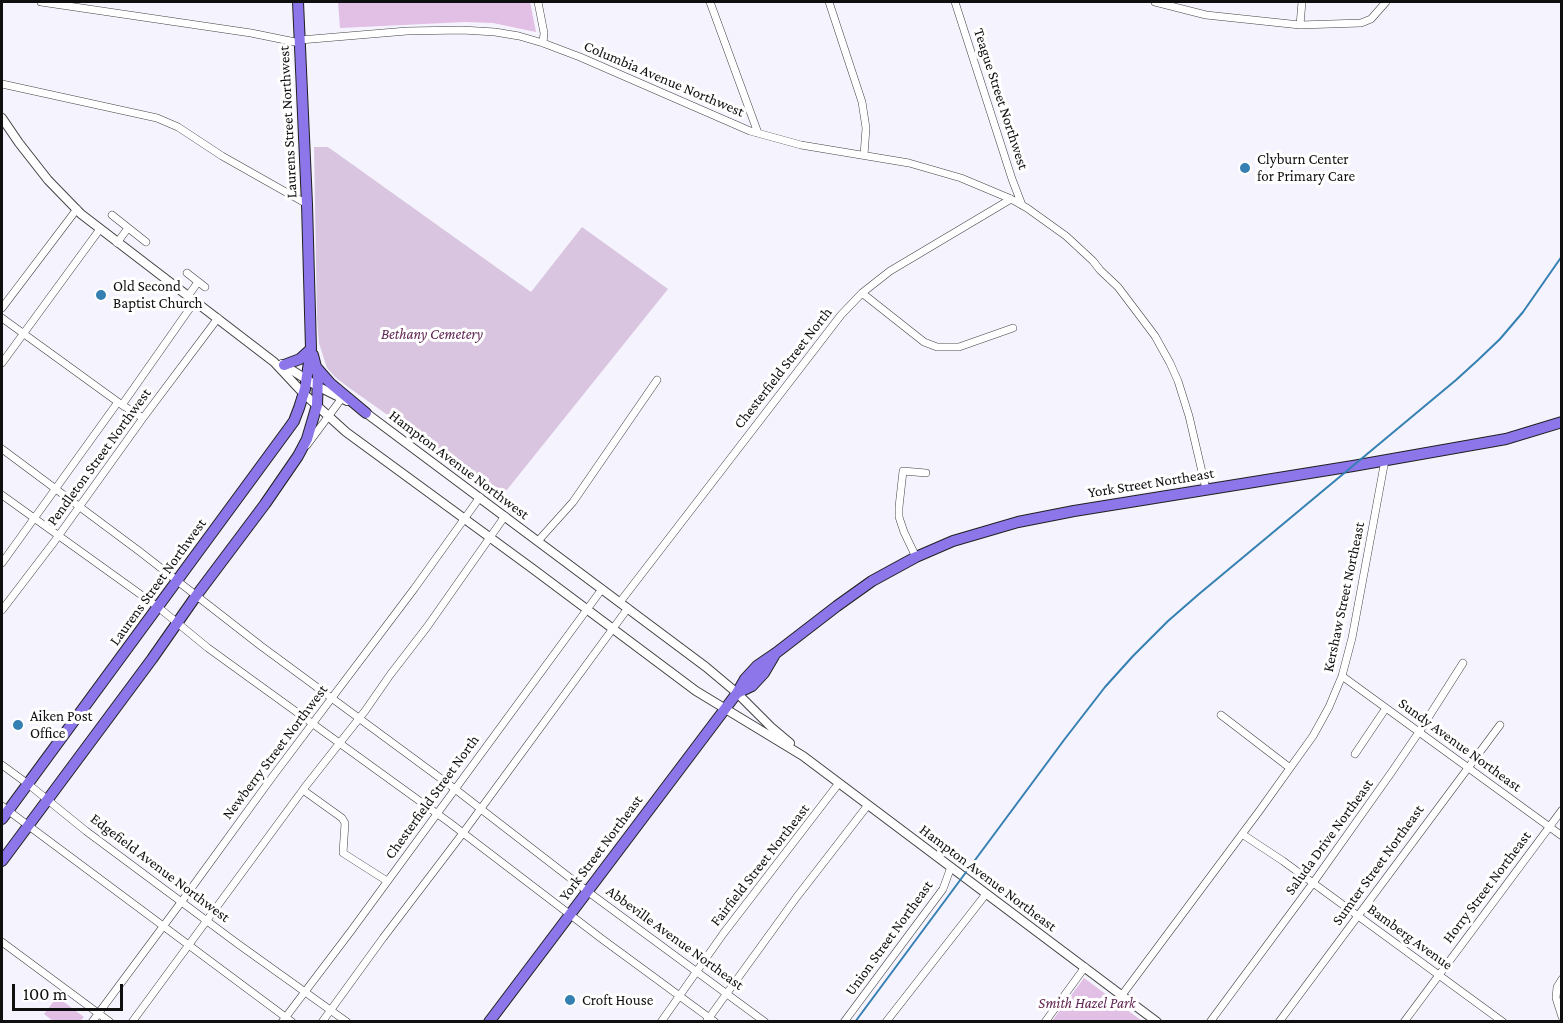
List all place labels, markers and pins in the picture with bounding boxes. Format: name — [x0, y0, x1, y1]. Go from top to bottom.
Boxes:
place label: Clyburn Center for Primary Care — [1257, 150, 1355, 185]
marker: Clyburn Center for Primary Care — [1238, 161, 1252, 175]
place label: Old Second Baptist Church — [113, 277, 203, 312]
marker: Old Second Baptist Church — [94, 288, 108, 302]
place label: Aiken Post Office — [30, 707, 93, 742]
marker: Aiken Post Office — [11, 718, 25, 732]
place label: Croft House — [582, 991, 653, 1009]
marker: Croft House — [563, 993, 577, 1007]

